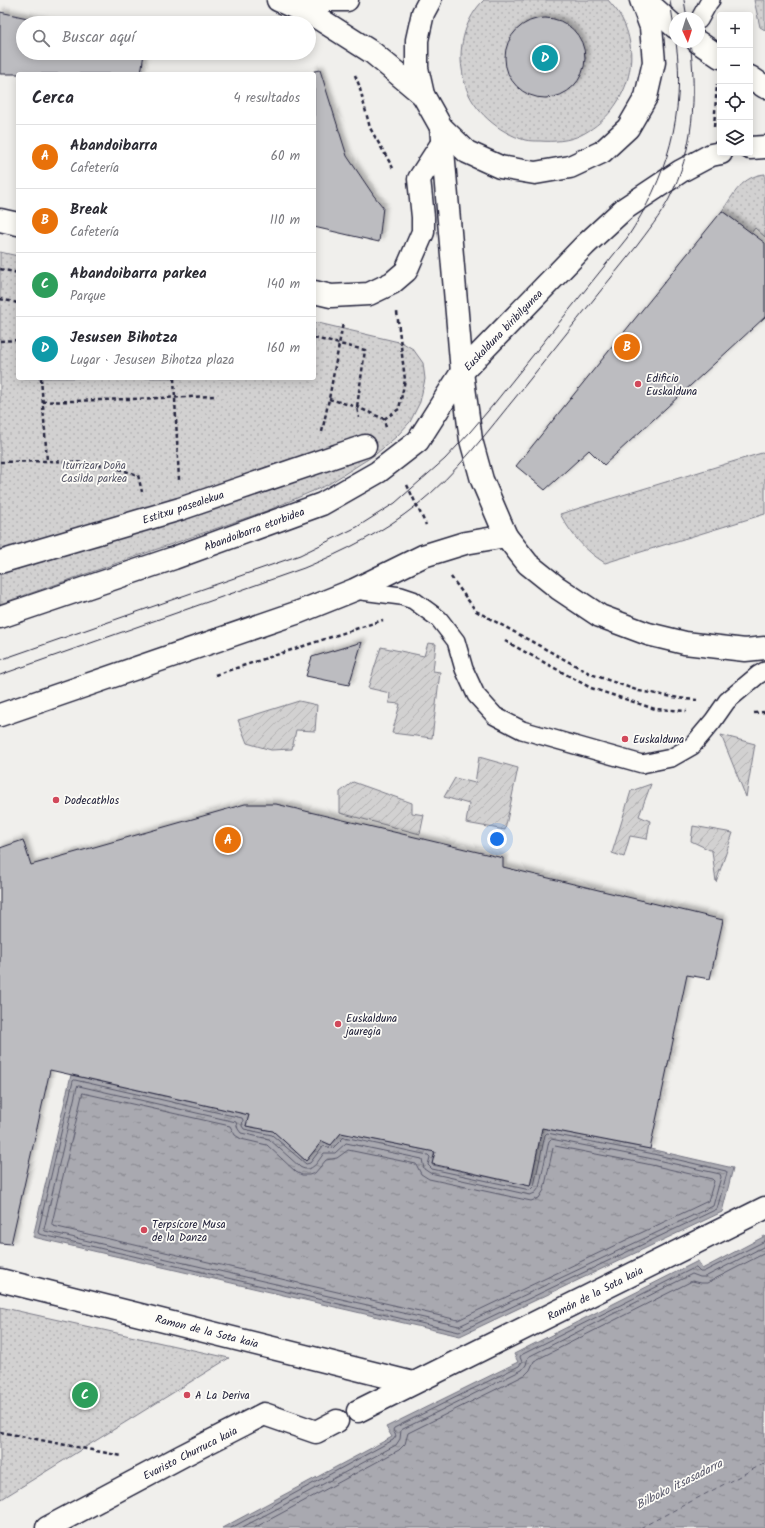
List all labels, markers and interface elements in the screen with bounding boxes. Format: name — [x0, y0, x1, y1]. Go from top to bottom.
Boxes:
north arrow — [669, 12, 705, 48]
map controls — [717, 12, 753, 156]
button: + — [717, 12, 753, 48]
search box — [16, 16, 316, 60]
text: Buscar aquí — [62, 26, 135, 50]
icon: search — [30, 27, 52, 49]
pin: D — [532, 43, 558, 73]
button: − — [717, 48, 753, 84]
button: locate — [717, 84, 753, 120]
text: Cerca — [32, 85, 74, 112]
text: 4 resultados — [233, 88, 300, 109]
button: layers — [717, 120, 753, 156]
text: Abandoibarra — [70, 134, 157, 158]
text: A — [41, 146, 49, 167]
text: 60 m — [271, 146, 300, 167]
text: Cafetería — [70, 158, 119, 179]
text: Break — [70, 198, 107, 222]
text: B — [41, 210, 49, 231]
text: 110 m — [270, 210, 300, 231]
text: Cafetería — [70, 222, 119, 243]
text: Abandoibarra parkea — [70, 262, 207, 286]
text: C — [41, 274, 49, 295]
text: 140 m — [267, 274, 300, 295]
text: Parque — [70, 286, 106, 307]
street label: Euskalduna biribilgunea — [460, 286, 548, 376]
text: Jesusen Bihotza — [70, 326, 177, 350]
pin: B — [614, 332, 640, 362]
text: D — [41, 338, 49, 359]
text: 160 m — [267, 338, 300, 359]
text: Lugar · Jesusen Bihotza plaza — [70, 350, 234, 371]
place label: Edificio Euskalduna — [646, 370, 697, 401]
marker: Edificio Euskalduna — [633, 379, 643, 389]
park label: Iturrizar Doña Casilda parkea — [61, 457, 127, 488]
street label: Estitxu pasealekua — [140, 486, 227, 530]
street label: Abandoibarra etorbidea — [201, 503, 307, 557]
place label: Euskalduna — [633, 731, 684, 749]
marker: Euskalduna — [620, 734, 630, 744]
place label: Dodecathlos — [64, 792, 119, 810]
marker: Dodecathlos — [51, 795, 61, 805]
pin: A — [215, 825, 241, 855]
your location — [487, 829, 507, 849]
place label: Euskalduna jauregia — [343, 1010, 397, 1041]
marker: Euskalduna jauregia — [333, 1019, 343, 1029]
place label: Terpsícore Musa de la Danza — [152, 1216, 226, 1247]
marker: Terpsícore Musa de la Danza — [139, 1225, 149, 1235]
street label: Ramón de la Sota kaia — [544, 1262, 647, 1326]
street label: Ramon de la Sota kaia — [153, 1310, 260, 1353]
pin: C — [72, 1380, 98, 1410]
place label: A La Deriva — [195, 1387, 250, 1405]
marker: A La Deriva — [182, 1390, 192, 1400]
street label: Evaristo Churruca kaia — [140, 1422, 241, 1485]
water label: Bilboko itsasadarra — [632, 1454, 727, 1515]

